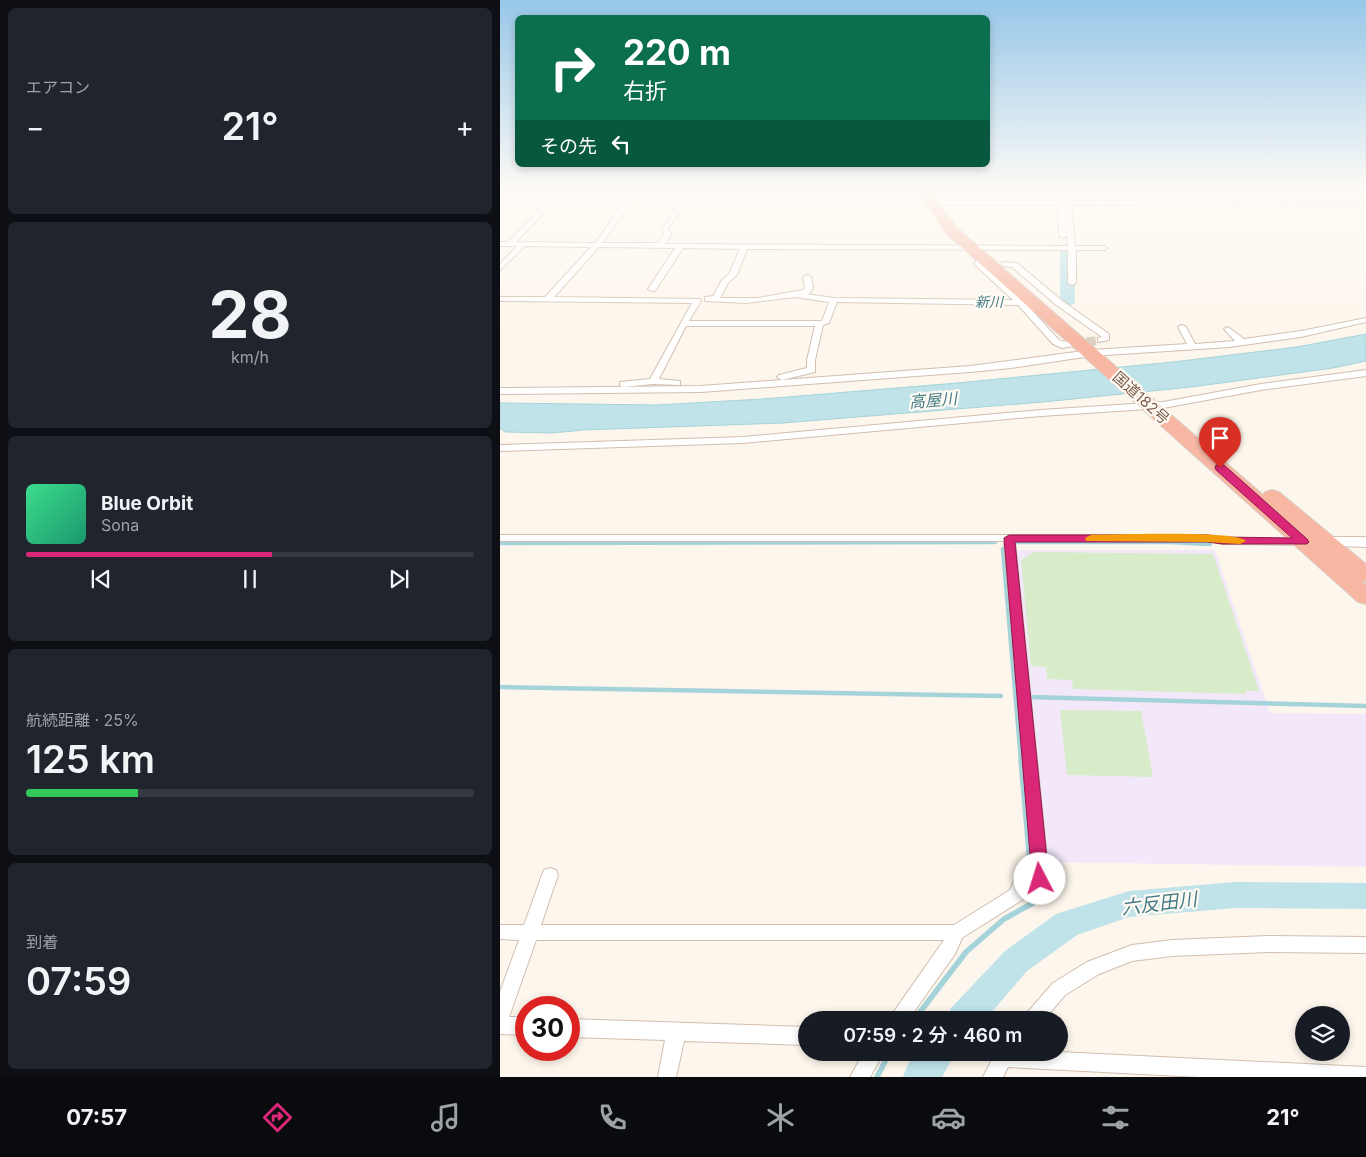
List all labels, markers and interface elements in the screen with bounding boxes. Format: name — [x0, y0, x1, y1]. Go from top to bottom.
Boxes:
text: 220 m — [623, 31, 731, 73]
icon: right — [540, 35, 605, 100]
text: エアコン — [26, 77, 90, 97]
text: 右折 — [623, 78, 667, 104]
text: 21° — [221, 103, 279, 149]
text: − — [26, 110, 45, 144]
text: + — [455, 110, 474, 144]
icon: left — [607, 130, 635, 158]
text: その先 — [540, 135, 597, 158]
text: 28 — [208, 275, 292, 354]
water label: 新川 — [975, 293, 1005, 310]
text: km/h — [231, 347, 269, 367]
street label: 国道182号 — [1109, 367, 1174, 428]
water label: 高屋川 — [908, 388, 960, 412]
pin — [1199, 417, 1241, 468]
icon: arrive — [1206, 424, 1234, 452]
text: Blue Orbit — [101, 492, 193, 515]
text: Sona — [101, 515, 139, 535]
icon: previous — [87, 565, 115, 593]
icon: pause — [236, 565, 264, 593]
icon: next — [385, 565, 413, 593]
text: 航続距離 · 25% — [26, 710, 139, 730]
text: 125 km — [26, 736, 155, 782]
position arrow — [1013, 852, 1065, 904]
water label: 六反田川 — [1120, 887, 1200, 920]
text: 到着 — [26, 932, 58, 952]
text: 07:59 — [26, 958, 131, 1004]
speed limit sign: 30 — [515, 996, 580, 1061]
map controls — [1295, 1006, 1350, 1061]
button: layers — [1295, 1006, 1350, 1061]
text: 07:59 · 2 分 · 460 m — [844, 1024, 1022, 1047]
icon: directions — [260, 1100, 295, 1135]
icon: music — [428, 1100, 463, 1135]
icon: phone — [595, 1100, 630, 1135]
icon: climate — [763, 1100, 798, 1135]
icon: car — [931, 1100, 966, 1135]
icon: filters — [1098, 1100, 1133, 1135]
text: 07:57 — [66, 1104, 127, 1130]
text: 21° — [1266, 1104, 1300, 1130]

